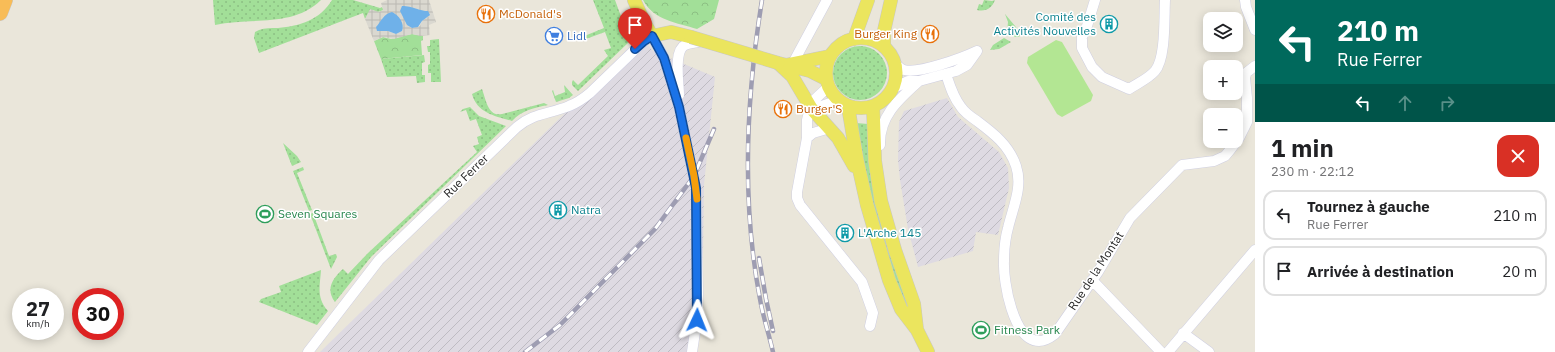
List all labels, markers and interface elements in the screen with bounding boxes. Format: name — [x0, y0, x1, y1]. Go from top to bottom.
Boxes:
restaurant icon: McDonald's — [476, 4, 496, 24]
place label: McDonald's — [499, 6, 562, 21]
pin — [618, 8, 652, 49]
place label: Comité des Activités Nouvelles — [993, 9, 1096, 38]
map controls — [1203, 12, 1243, 148]
button: layers — [1203, 12, 1243, 52]
text: 210 m — [1337, 12, 1419, 49]
icon: arrive — [624, 14, 646, 36]
building icon: Comité des Activités Nouvelles — [1099, 14, 1119, 34]
icon: left — [1271, 16, 1323, 68]
restaurant icon: Burger King — [920, 24, 940, 44]
supermarket icon: Lidl — [544, 26, 564, 46]
place label: Burger King — [854, 26, 918, 41]
place label: Lidl — [567, 28, 586, 43]
text: Rue Ferrer — [1337, 48, 1422, 71]
button: + — [1203, 60, 1243, 100]
icon: left — [1352, 92, 1374, 114]
icon: ahead — [1394, 92, 1416, 114]
icon: right — [1436, 92, 1458, 114]
restaurant icon: Burger'S — [773, 99, 793, 119]
place label: Burger'S — [796, 101, 842, 116]
button: − — [1203, 108, 1243, 148]
text: 1 min — [1271, 132, 1334, 164]
button: close — [1497, 135, 1539, 177]
street label: Rue Ferrer — [440, 150, 492, 201]
text: 230 m · 22:12 — [1271, 163, 1354, 180]
text: Tournez à gauche — [1307, 197, 1430, 216]
building icon: Natra — [548, 200, 568, 220]
place label: Natra — [571, 202, 601, 217]
sports icon: Seven Squares — [255, 204, 275, 224]
icon: left — [1273, 204, 1295, 226]
place label: Seven Squares — [278, 206, 358, 221]
text: 210 m — [1493, 206, 1537, 225]
text: Rue Ferrer — [1307, 216, 1368, 233]
building icon: L'Arche 145 — [835, 223, 855, 243]
place label: L'Arche 145 — [858, 225, 921, 240]
street label: Rue de la Montat — [1065, 229, 1127, 313]
icon: arrive — [1273, 260, 1295, 282]
text: Arrivée à destination — [1307, 262, 1454, 281]
text: 20 m — [1502, 262, 1537, 281]
speed limit sign: 30 — [72, 288, 124, 340]
text: 27 — [26, 295, 50, 322]
position arrow — [676, 299, 718, 341]
text: km/h — [26, 317, 50, 330]
sports icon: Fitness Park — [971, 320, 991, 340]
place label: Fitness Park — [994, 322, 1061, 337]

